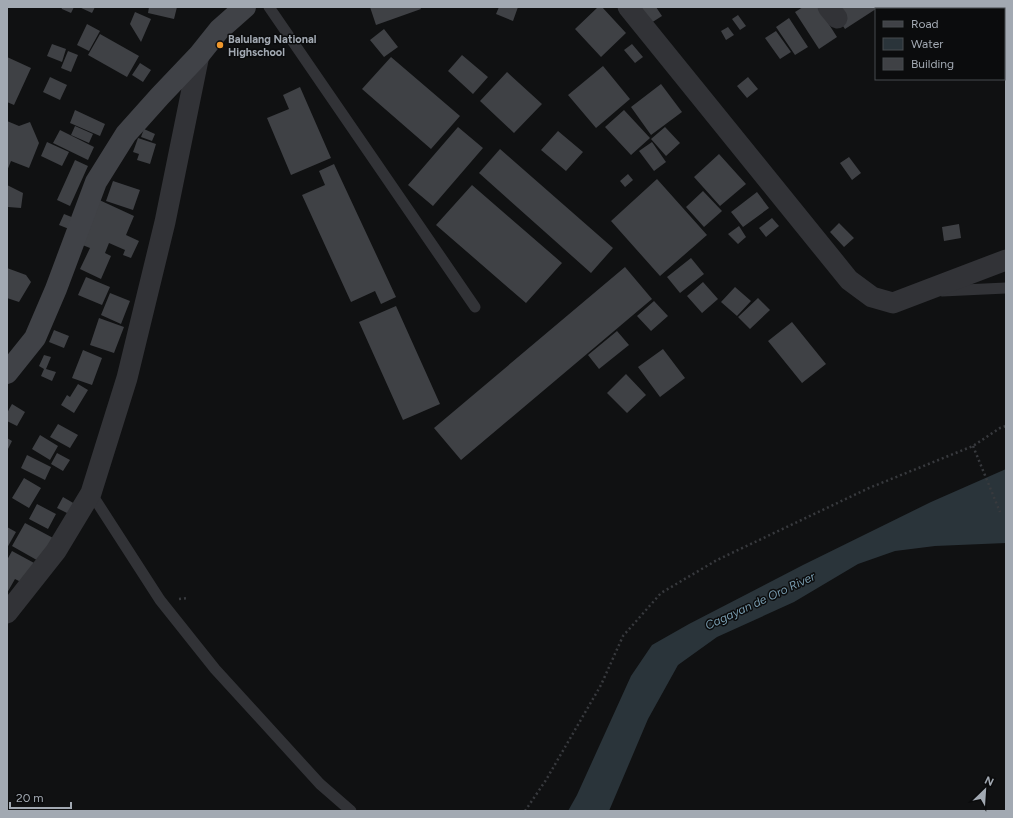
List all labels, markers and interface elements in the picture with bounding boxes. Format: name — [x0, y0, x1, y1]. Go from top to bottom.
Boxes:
legend — [875, 8, 1005, 80]
text: Road — [911, 17, 939, 31]
place label: Balulang National Highschool — [228, 33, 317, 59]
text: Water — [911, 37, 943, 51]
marker: Balulang National Highschool — [215, 40, 225, 50]
text: Building — [911, 57, 954, 71]
water label: Cagayan de Oro River — [703, 569, 818, 633]
north arrow — [965, 770, 1005, 810]
text: N — [982, 774, 996, 789]
scale bar — [10, 784, 71, 810]
text: 20 m — [16, 791, 44, 805]

